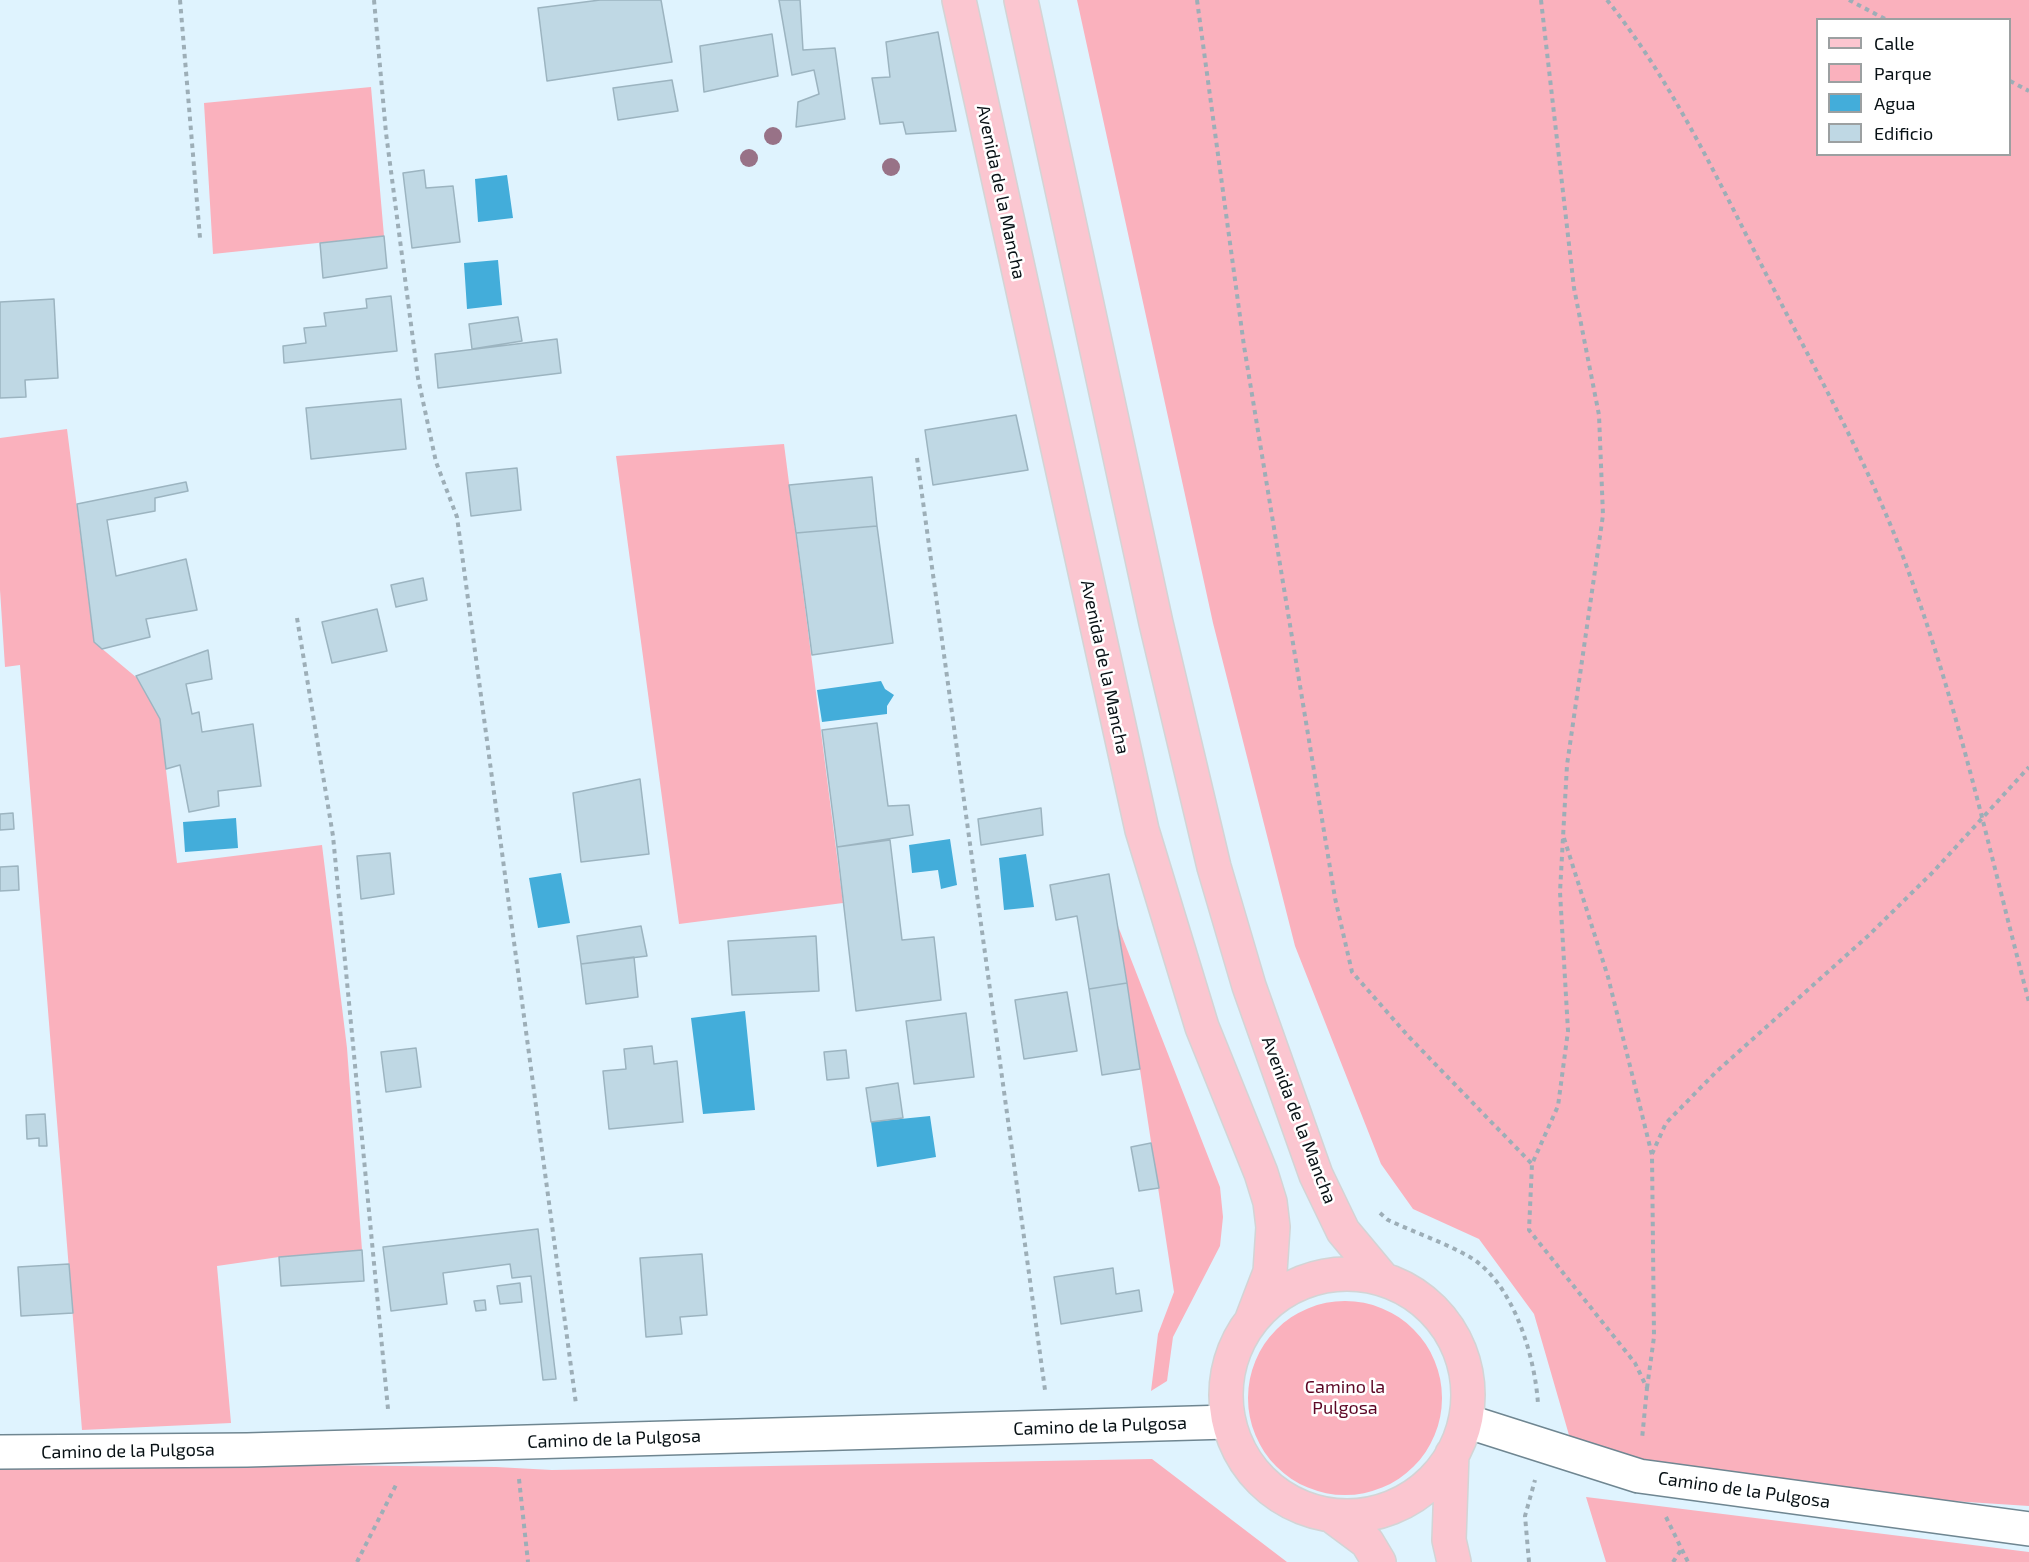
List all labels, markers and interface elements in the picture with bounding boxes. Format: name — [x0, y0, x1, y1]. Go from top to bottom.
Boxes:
legend — [1816, 18, 2011, 156]
text: Calle — [1874, 32, 1915, 54]
text: Parque — [1874, 62, 1932, 84]
text: Agua — [1874, 92, 1915, 114]
street label: Avenida de la Mancha — [972, 103, 1030, 281]
text: Edificio — [1874, 122, 1933, 144]
street label: Avenida de la Mancha — [1076, 578, 1134, 756]
street label: Avenida de la Mancha — [1257, 1033, 1341, 1207]
park label: Camino la Pulgosa — [1305, 1376, 1385, 1418]
street label: Camino de la Pulgosa — [1013, 1412, 1187, 1440]
street label: Camino de la Pulgosa — [527, 1425, 701, 1453]
street label: Camino de la Pulgosa — [41, 1439, 215, 1463]
street label: Camino de la Pulgosa — [1656, 1467, 1832, 1513]

